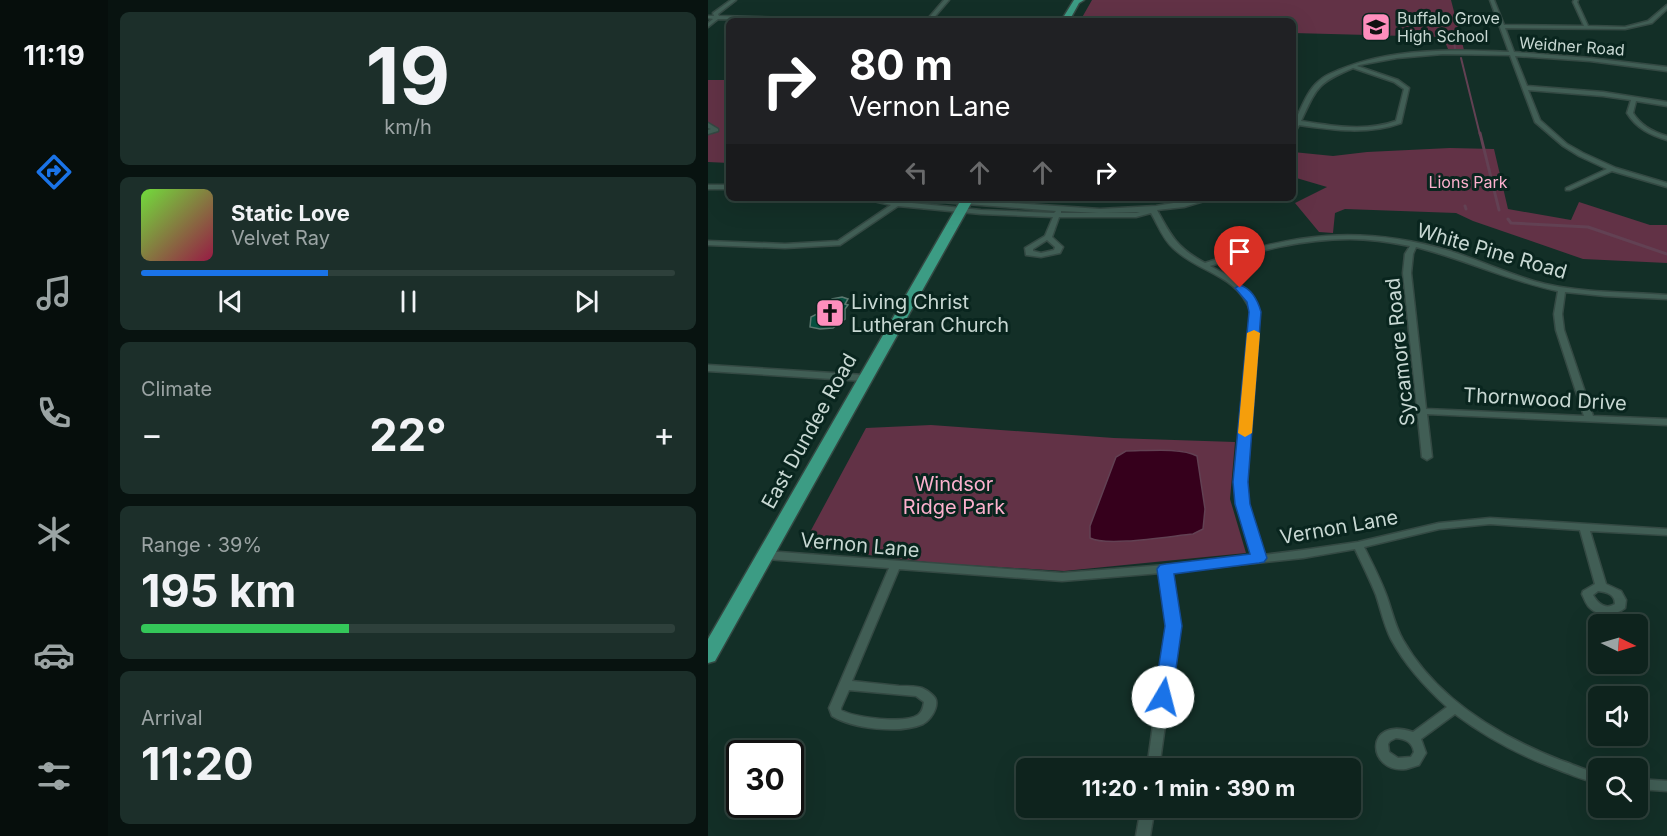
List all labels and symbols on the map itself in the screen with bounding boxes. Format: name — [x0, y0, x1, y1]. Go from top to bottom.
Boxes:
place label: Buffalo Grove High School — [1397, 8, 1500, 46]
school or university icon: Buffalo Grove High School — [1360, 11, 1392, 43]
street label: Weidner Road — [1519, 32, 1625, 60]
park label: Lions Park — [1428, 172, 1508, 192]
street label: White Pine Road — [1414, 218, 1570, 284]
pin — [1214, 226, 1265, 288]
street label: Sycamore Road — [1380, 277, 1420, 427]
place label: Living Christ Lutheran Church — [851, 290, 1009, 337]
church icon: Living Christ Lutheran Church — [814, 297, 846, 329]
street label: East Dundee Road — [756, 349, 862, 513]
street label: Thornwood Drive — [1463, 383, 1627, 415]
park label: Windsor Ridge Park — [903, 472, 1005, 519]
street label: Vernon Lane — [1278, 505, 1400, 549]
street label: Vernon Lane — [799, 528, 921, 562]
north arrow — [1588, 614, 1648, 674]
position arrow — [1131, 665, 1195, 729]
speed limit sign: 30 — [726, 740, 804, 818]

